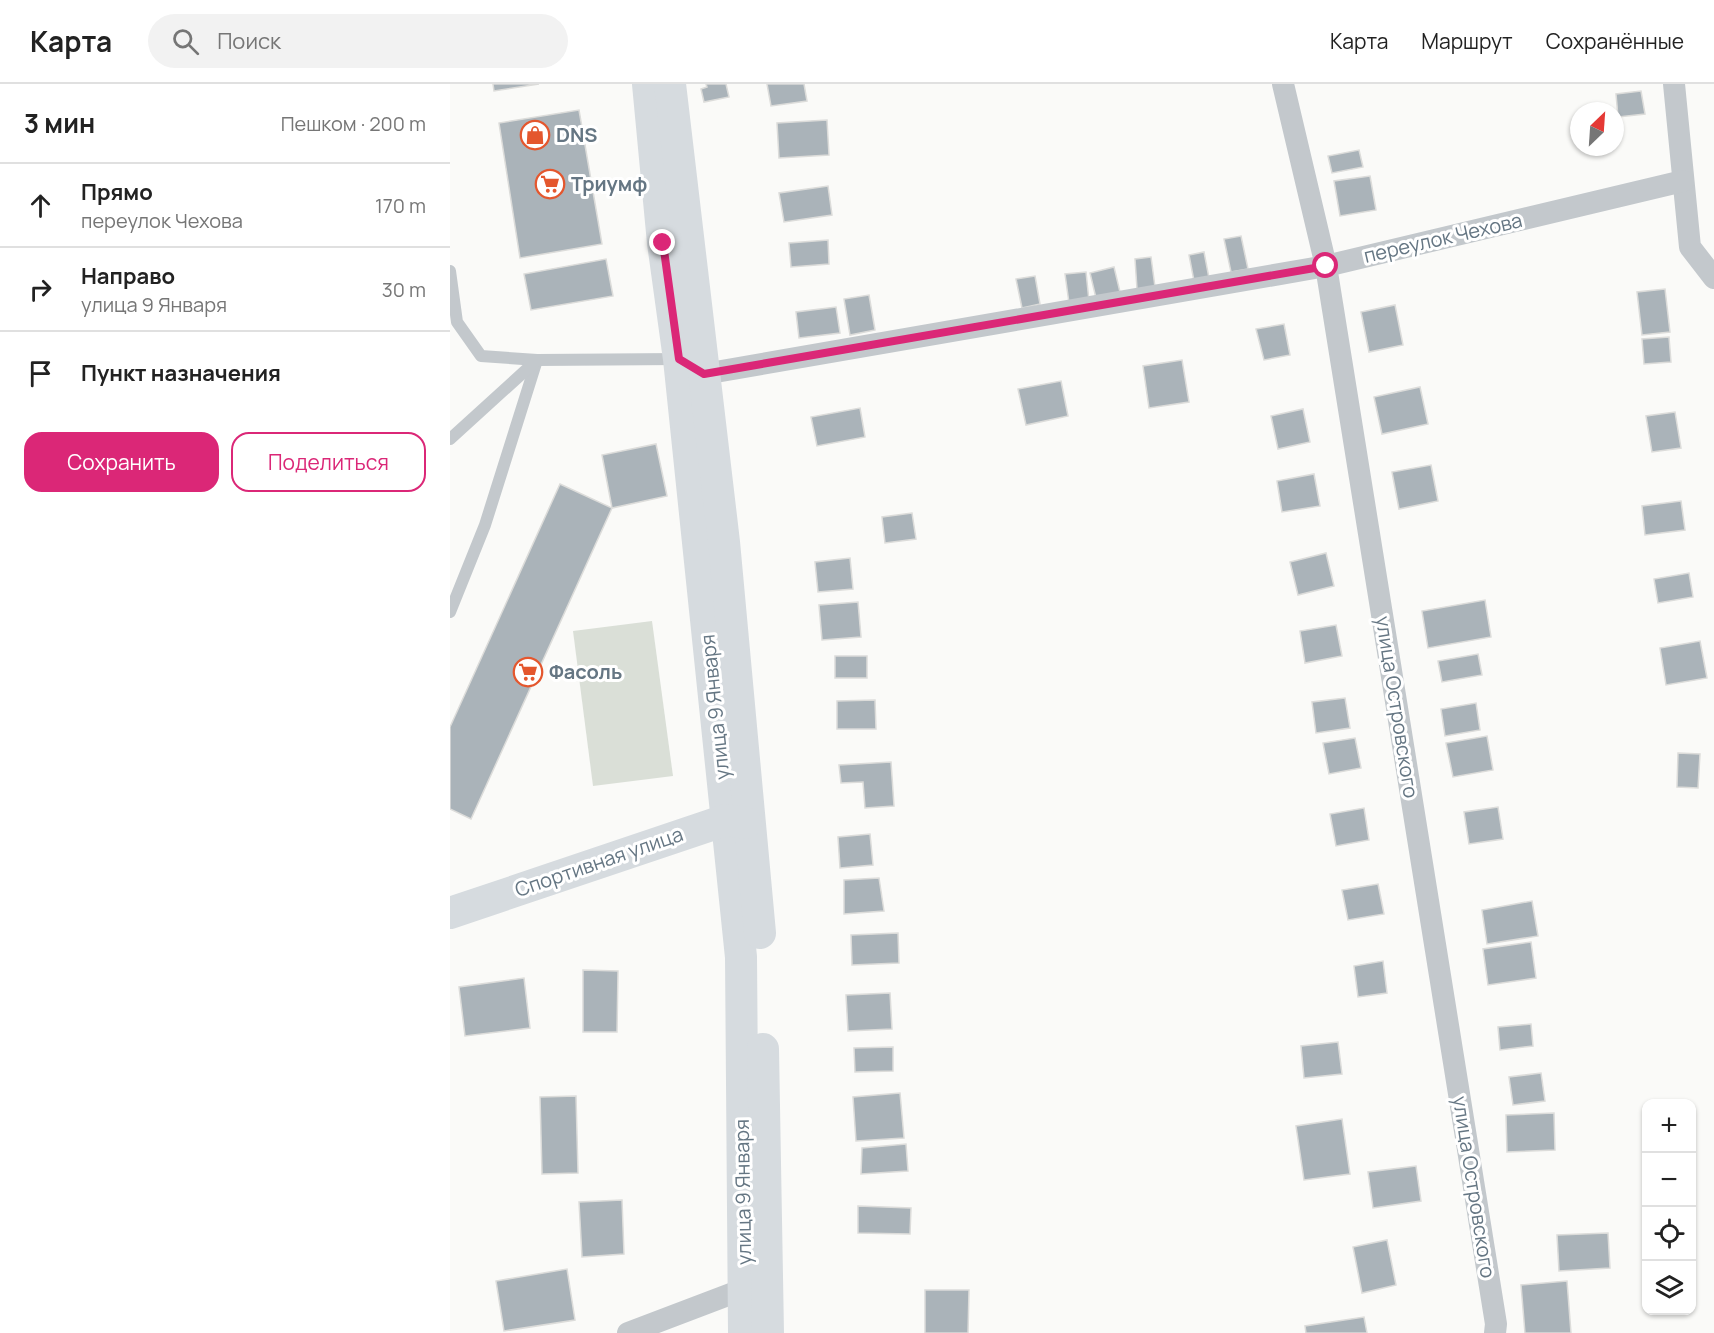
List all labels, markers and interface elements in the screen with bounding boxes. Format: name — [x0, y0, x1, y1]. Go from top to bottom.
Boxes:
search box — [148, 14, 568, 68]
text: Карта — [30, 22, 112, 60]
icon: search — [169, 25, 202, 58]
text: Поиск — [217, 26, 281, 56]
text: Карта — [1330, 27, 1388, 55]
text: Маршрут — [1421, 27, 1513, 55]
text: Сохранённые — [1546, 27, 1684, 55]
north arrow — [1570, 102, 1624, 156]
text: 3 мин — [24, 105, 95, 141]
text: Пешком · 200 m — [281, 110, 426, 137]
shop icon: DNS — [519, 119, 551, 151]
place label: DNS — [556, 121, 598, 148]
supermarket icon: Триумф — [534, 168, 566, 200]
place label: Триумф — [571, 170, 647, 197]
text: Прямо — [81, 177, 153, 207]
icon: ahead — [24, 189, 57, 222]
text: 170 m — [375, 192, 426, 219]
street label: переулок Чехова — [1361, 206, 1525, 269]
text: переулок Чехова — [81, 207, 243, 234]
route end — [649, 229, 675, 255]
route start — [1312, 252, 1338, 278]
text: Направо — [81, 261, 175, 291]
icon: right — [24, 273, 57, 306]
text: 30 m — [382, 276, 426, 303]
text: улица 9 Января — [81, 291, 227, 318]
icon: arrive — [24, 357, 57, 390]
text: Пункт назначения — [81, 358, 281, 388]
button: Сохранить — [24, 432, 219, 492]
button: Поделиться — [231, 432, 426, 492]
street label: улица Островского — [1370, 614, 1425, 800]
street label: улица 9 Января — [693, 633, 736, 781]
supermarket icon: Фасоль — [512, 656, 544, 688]
place label: Фасоль — [549, 658, 622, 685]
street label: Спортивная улица — [511, 820, 686, 903]
street label: улица Островского — [1447, 1094, 1502, 1280]
map controls — [1642, 1099, 1696, 1315]
button: + — [1642, 1099, 1696, 1153]
street label: улица 9 Января — [728, 1119, 757, 1265]
button: − — [1642, 1153, 1696, 1207]
button: locate — [1642, 1207, 1696, 1261]
button: layers — [1642, 1261, 1696, 1315]

